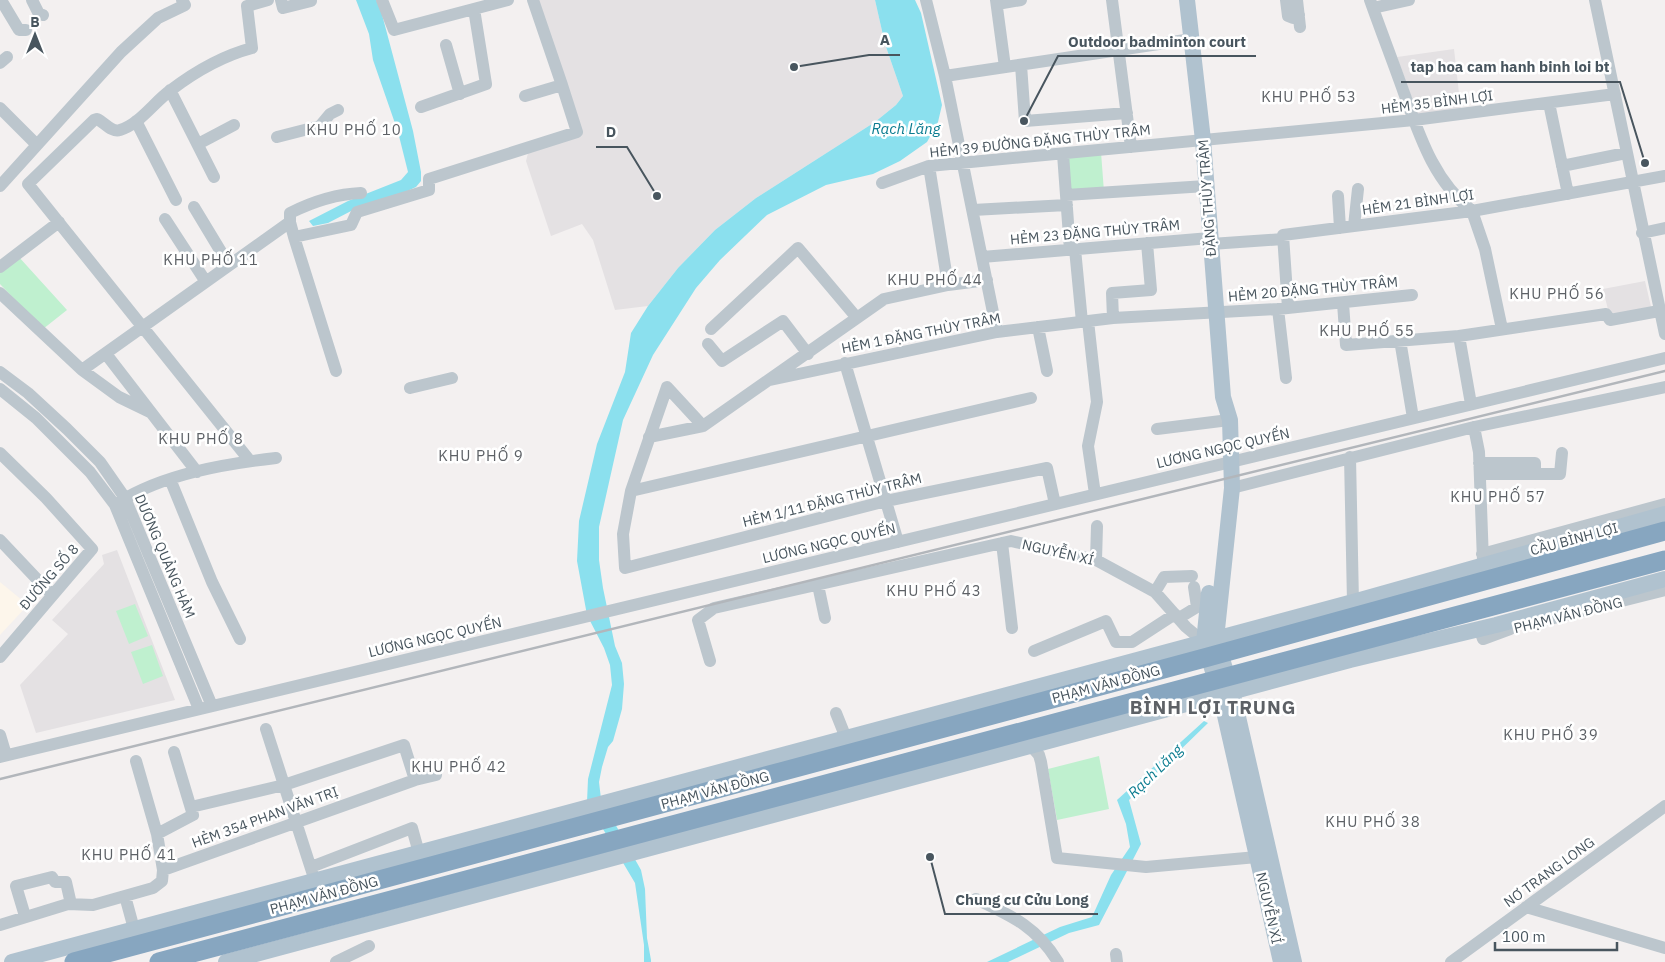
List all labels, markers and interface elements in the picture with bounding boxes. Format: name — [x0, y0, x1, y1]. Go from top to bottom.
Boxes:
north arrow — [10, 10, 60, 60]
text: B — [30, 13, 40, 31]
callout: A — [869, 25, 900, 55]
callout: Outdoor badminton court — [1058, 26, 1256, 56]
text: A — [880, 30, 890, 49]
text: Outdoor badminton court — [1068, 32, 1246, 51]
callout: tap hoa cam hanh binh loi bt — [1401, 52, 1620, 82]
text: tap hoa cam hanh binh loi bt — [1411, 57, 1610, 76]
district label: KHU PHỐ 53 — [1261, 85, 1357, 106]
street label: HẺM 35 BÌNH LỢI — [1380, 85, 1494, 118]
callout: D — [596, 117, 627, 147]
district label: KHU PHỐ 10 — [306, 118, 402, 139]
water label: Rạch Lăng — [872, 119, 942, 138]
street label: HẺM 39 ĐƯỜNG ĐẶNG THÙY TRÂM — [929, 119, 1151, 162]
text: D — [606, 122, 616, 141]
street label: ĐẶNG THÙY TRÂM — [1193, 139, 1220, 257]
street label: HẺM 21 BÌNH LỢI — [1361, 184, 1475, 219]
street label: HẺM 23 ĐẶNG THÙY TRÂM — [1009, 215, 1181, 248]
district label: KHU PHỐ 11 — [163, 248, 259, 269]
district label: KHU PHỐ 44 — [887, 268, 983, 289]
street label: HẺM 20 ĐẶNG THÙY TRÂM — [1227, 272, 1399, 305]
district label: KHU PHỐ 56 — [1509, 282, 1605, 303]
street label: HẺM 1 ĐẶNG THÙY TRÂM — [840, 308, 1002, 357]
district label: KHU PHỐ 55 — [1319, 319, 1415, 340]
street label: LƯƠNG NGỌC QUYẾN — [1154, 421, 1291, 472]
district label: KHU PHỐ 8 — [158, 427, 244, 448]
district label: KHU PHỐ 9 — [438, 444, 524, 465]
street label: HẺM 1/11 ĐẶNG THÙY TRÂM — [740, 468, 923, 531]
district label: KHU PHỐ 57 — [1450, 485, 1546, 506]
street label: DƯƠNG QUẢNG HÀM — [131, 491, 200, 621]
street label: LƯƠNG NGỌC QUYẾN — [760, 516, 897, 567]
street label: CẦU BÌNH LỢI — [1527, 516, 1620, 559]
street label: NGUYỄN XÍ — [1020, 533, 1096, 569]
street label: ĐƯỜNG SỐ 8 — [13, 538, 83, 614]
district label: KHU PHỐ 43 — [886, 579, 982, 600]
street label: PHẠM VĂN ĐỒNG — [1511, 590, 1624, 637]
street label: LƯƠNG NGỌC QUYẾN — [366, 610, 503, 661]
street label: PHẠM VĂN ĐỒNG — [1049, 658, 1162, 707]
district label: BÌNH LỢI TRUNG — [1130, 695, 1296, 719]
district label: KHU PHỐ 39 — [1503, 723, 1599, 744]
water label: Rạch Lăng — [1124, 739, 1187, 802]
district label: KHU PHỐ 42 — [411, 755, 507, 776]
street label: PHẠM VĂN ĐỒNG — [658, 764, 771, 813]
street label: HẺM 354 PHAN VĂN TRỊ — [189, 781, 341, 852]
district label: KHU PHỐ 38 — [1325, 810, 1421, 831]
street label: NƠ TRANG LONG — [1500, 833, 1598, 911]
district label: KHU PHỐ 41 — [81, 843, 177, 864]
street label: PHẠM VĂN ĐỒNG — [267, 869, 380, 918]
street label: NGUYỄN XÍ — [1252, 870, 1288, 946]
callout: Chung cư Cửu Long — [945, 884, 1098, 914]
text: Chung cư Cửu Long — [955, 890, 1089, 909]
scale bar — [1495, 920, 1618, 952]
text: 100 m — [1502, 927, 1546, 946]

